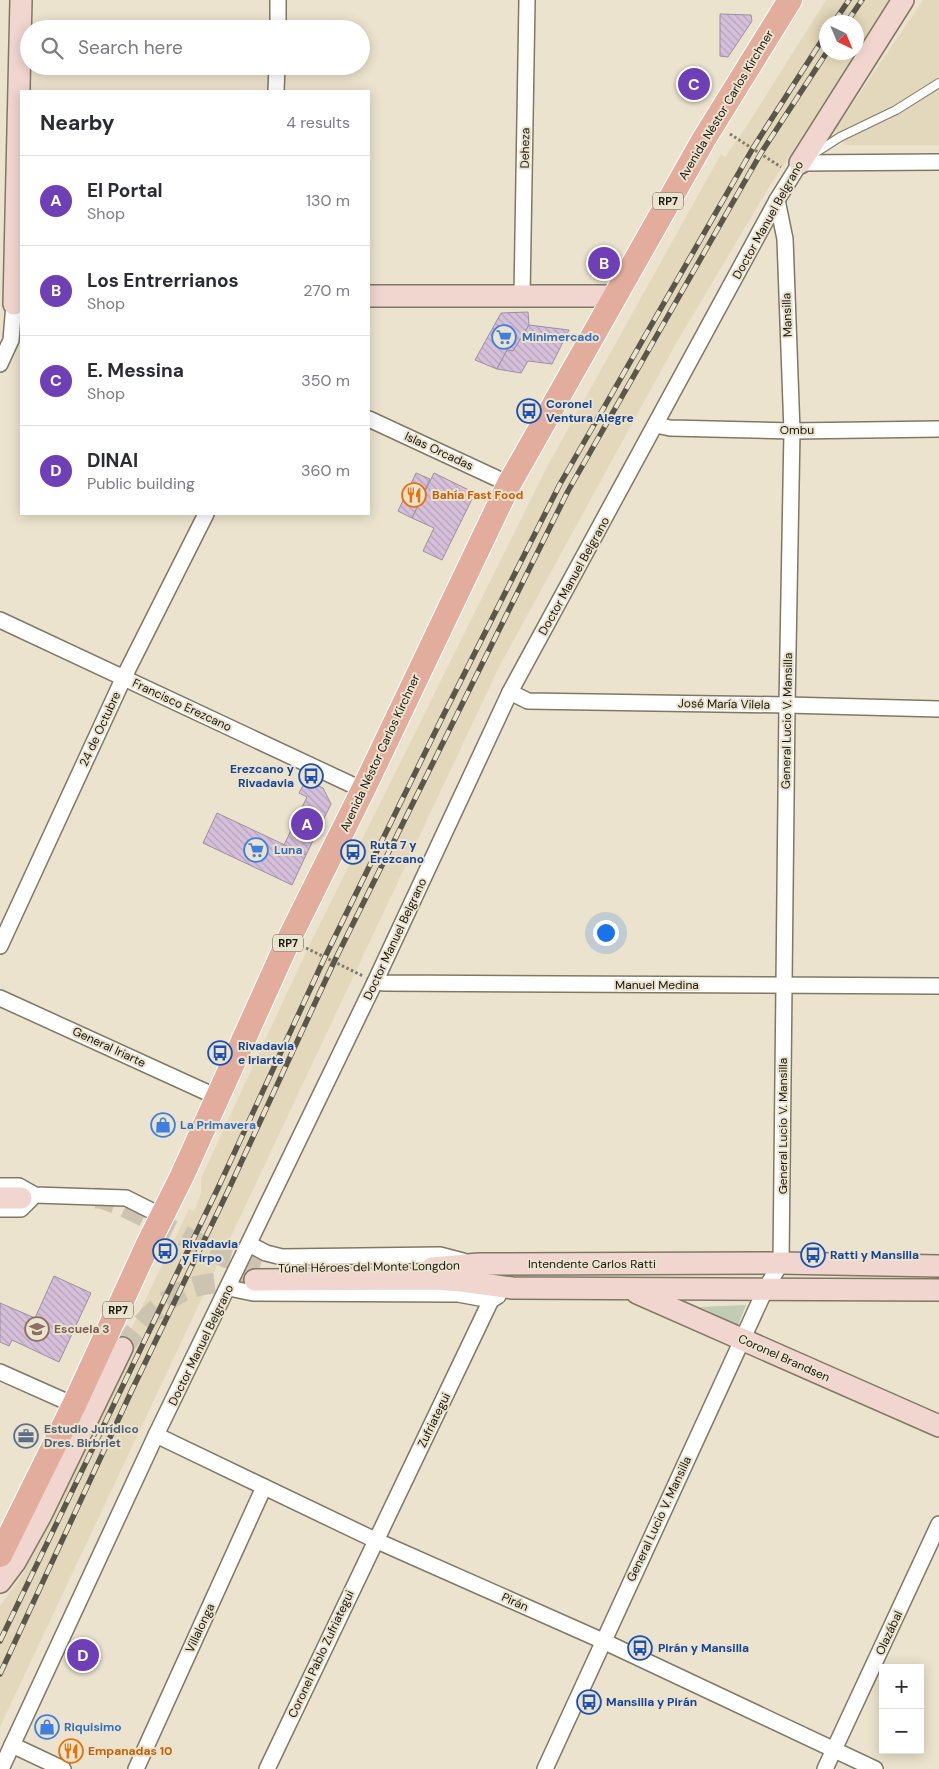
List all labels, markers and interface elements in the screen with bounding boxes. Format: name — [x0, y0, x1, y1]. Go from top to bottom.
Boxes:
north arrow — [819, 15, 864, 60]
search box — [20, 20, 370, 75]
street label: Avenida Néstor Carlos Kirchner — [676, 28, 776, 182]
icon: search — [38, 34, 66, 62]
text: Search here — [78, 35, 183, 60]
pin: C — [678, 65, 710, 103]
text: Nearby — [40, 109, 114, 137]
text: 4 results — [286, 112, 350, 133]
street label: Deheza — [517, 127, 533, 169]
street label: Doctor Manuel Belgrano — [729, 158, 807, 282]
text: El Portal — [87, 178, 163, 203]
text: A — [50, 190, 62, 211]
text: 130 m — [306, 190, 350, 211]
road number: RP7 — [653, 192, 683, 210]
text: Shop — [87, 203, 125, 224]
pin: B — [588, 244, 620, 282]
text: Los Entrerrianos — [87, 268, 239, 293]
text: B — [51, 280, 61, 301]
text: 270 m — [303, 280, 350, 301]
text: Shop — [87, 293, 125, 314]
street label: Mansilla — [778, 293, 796, 337]
supermarket icon: Minimercado — [491, 324, 517, 350]
place label: Minimercado — [522, 329, 599, 345]
text: E. Messina — [87, 358, 184, 383]
text: C — [50, 370, 62, 391]
text: 350 m — [301, 370, 350, 391]
text: Shop — [87, 383, 125, 404]
place label: Coronel Ventura Alegre — [546, 396, 634, 426]
bus stop icon: Coronel Ventura Alegre — [516, 398, 542, 424]
street label: Ombu — [780, 422, 814, 438]
street label: Islas Orcadas — [402, 428, 476, 474]
text: DINAI — [87, 448, 138, 473]
text: D — [50, 460, 62, 481]
text: 360 m — [301, 460, 350, 481]
text: Public building — [87, 473, 195, 494]
restaurant icon: Bahía Fast Food — [401, 482, 427, 508]
place label: Bahía Fast Food — [432, 487, 524, 503]
street label: Doctor Manuel Belgrano — [535, 514, 613, 638]
street label: General Lucio V. Mansilla — [778, 653, 796, 789]
street label: Avenida Néstor Carlos Kirchner — [336, 671, 424, 834]
street label: Francisco Erezcano — [130, 675, 234, 735]
street label: 24 de Octubre — [76, 689, 124, 769]
street label: José María Vilela — [678, 695, 770, 713]
place label: Erezcano y Rivadavia — [230, 761, 295, 791]
bus stop icon: Erezcano y Rivadavia — [298, 763, 324, 789]
pin: A — [291, 805, 323, 843]
supermarket icon: Luna — [243, 837, 269, 863]
place label: Ruta 7 y Erezcano — [370, 837, 424, 867]
bus stop icon: Ruta 7 y Erezcano — [340, 839, 366, 865]
place label: Luna — [274, 842, 303, 858]
street label: Doctor Manuel Belgrano — [360, 875, 430, 1003]
your location — [593, 920, 619, 946]
road number: RP7 — [273, 934, 303, 951]
street label: Manuel Medina — [615, 977, 699, 993]
street label: General Iriarte — [70, 1023, 148, 1071]
place label: Rivadavia e Iriarte — [238, 1038, 294, 1068]
bus stop icon: Rivadavia e Iriarte — [207, 1040, 233, 1066]
street label: General Lucio V. Mansilla — [775, 1058, 791, 1194]
shop icon: La Primavera — [150, 1112, 176, 1138]
place label: La Primavera — [180, 1117, 256, 1133]
place label: Rivadavia y Firpo — [182, 1236, 238, 1266]
bus stop icon: Rivadavia y Firpo — [152, 1238, 178, 1264]
bus stop icon: Ratti y Mansilla — [800, 1242, 826, 1268]
place label: Ratti y Mansilla — [830, 1247, 919, 1263]
street label: Intendente Carlos Ratti — [528, 1256, 656, 1272]
street label: Túnel Héroes del Monte Longdon — [278, 1257, 460, 1277]
street label: Doctor Manuel Belgrano — [165, 1282, 237, 1408]
road number: RP7 — [103, 1302, 133, 1318]
school or university icon: Escuela 3 — [24, 1316, 50, 1342]
place label: Escuela 3 — [54, 1321, 110, 1337]
street label: Coronel Brandsen — [736, 1331, 833, 1385]
street label: Zufriategui — [414, 1390, 454, 1450]
place label: Estudio Jurídico Dres. Birbriet — [44, 1421, 139, 1451]
office icon: Estudio Jurídico Dres. Birbriet — [13, 1423, 39, 1449]
street label: General Lucio V. Mansilla — [623, 1454, 695, 1584]
street label: Coronel Pablo Zufriategui — [284, 1587, 358, 1720]
street label: Pirán — [499, 1589, 531, 1615]
street label: Villalonga — [182, 1601, 218, 1655]
street label: Olazábal — [872, 1608, 906, 1658]
bus stop icon: Pirán y Mansilla — [627, 1635, 653, 1661]
pin: D — [67, 1636, 99, 1674]
place label: Pirán y Mansilla — [658, 1640, 749, 1656]
map controls — [879, 1664, 924, 1754]
button: + — [879, 1664, 924, 1709]
bus stop icon: Mansilla y Pirán — [576, 1689, 602, 1715]
place label: Mansilla y Pirán — [606, 1694, 697, 1710]
button: − — [879, 1709, 924, 1754]
shop icon: Riquisimo — [34, 1714, 60, 1740]
place label: Riquisimo — [64, 1719, 122, 1735]
restaurant icon: Empanadas 10 — [58, 1738, 84, 1764]
place label: Empanadas 10 — [88, 1743, 173, 1759]

